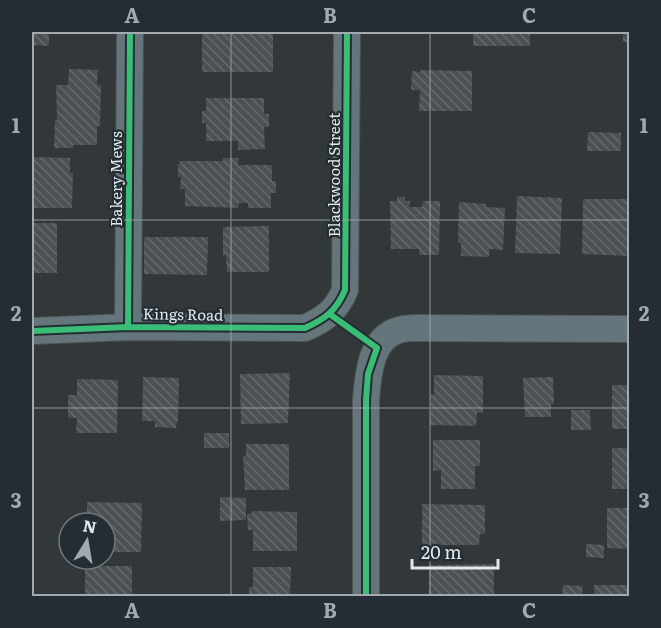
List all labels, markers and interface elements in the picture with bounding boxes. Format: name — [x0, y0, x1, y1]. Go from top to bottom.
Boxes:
text: A — [124, 0, 140, 29]
text: B — [323, 0, 337, 29]
text: C — [522, 0, 536, 29]
text: 1 — [12, 109, 20, 139]
text: 1 — [640, 109, 648, 139]
street label: Blackwood Street — [322, 113, 345, 237]
street label: Bakery Mews — [104, 131, 127, 227]
text: 2 — [11, 297, 22, 327]
text: 2 — [639, 297, 650, 327]
street label: Kings Road — [143, 301, 223, 326]
text: 3 — [10, 484, 22, 514]
text: 3 — [638, 484, 650, 514]
north arrow — [57, 511, 117, 571]
text: N — [81, 512, 99, 538]
scale bar — [412, 532, 498, 570]
text: 20 m — [421, 538, 462, 565]
text: A — [124, 594, 140, 624]
text: B — [323, 594, 337, 624]
text: C — [522, 594, 536, 624]

